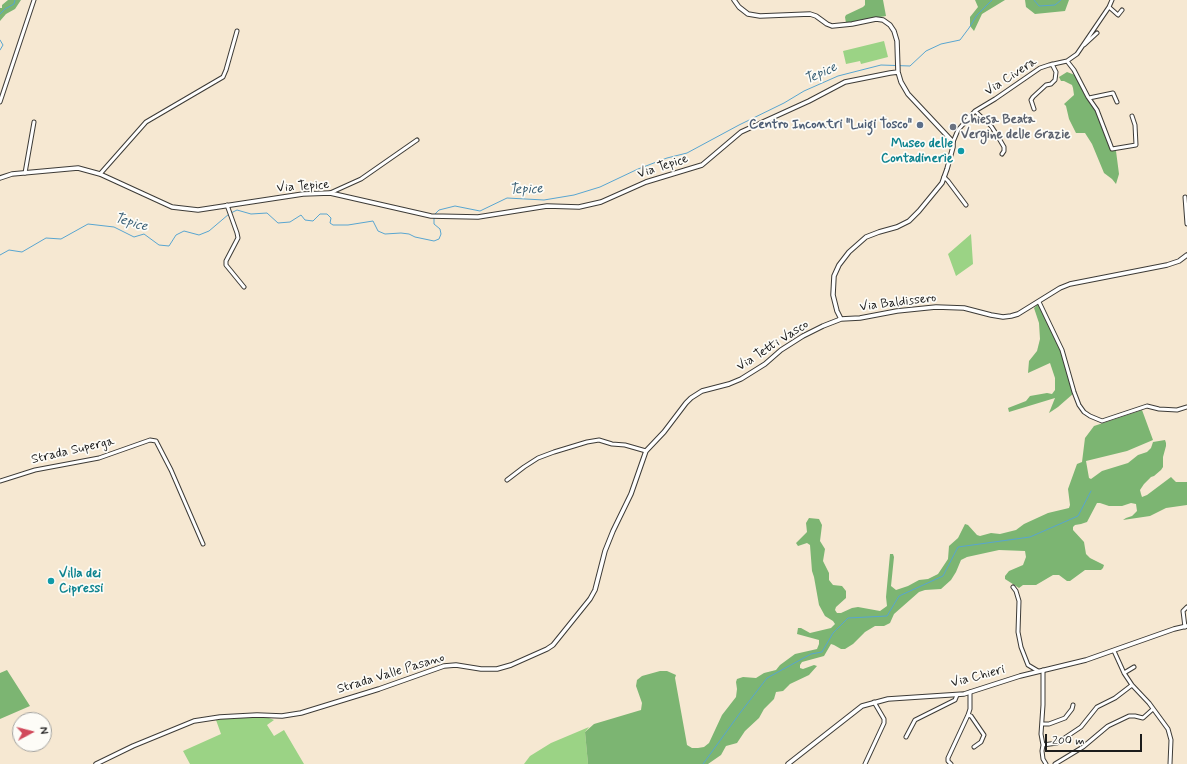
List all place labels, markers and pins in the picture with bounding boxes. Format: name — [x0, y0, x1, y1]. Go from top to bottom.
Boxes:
place label: Chiesa Beata Vergine delle Grazie — [961, 112, 1070, 143]
place label: Centro Incontri "Luigi Tosco" — [749, 117, 912, 133]
marker: Centro Incontri "Luigi Tosco" — [915, 120, 925, 130]
marker: Chiesa Beata Vergine delle Grazie — [948, 122, 958, 132]
place label: Museo delle Contadinerie — [881, 136, 953, 167]
marker: Museo delle Contadinerie — [956, 146, 966, 156]
place label: Villa dei Cipressi — [59, 566, 103, 597]
marker: Villa dei Cipressi — [46, 576, 56, 586]

